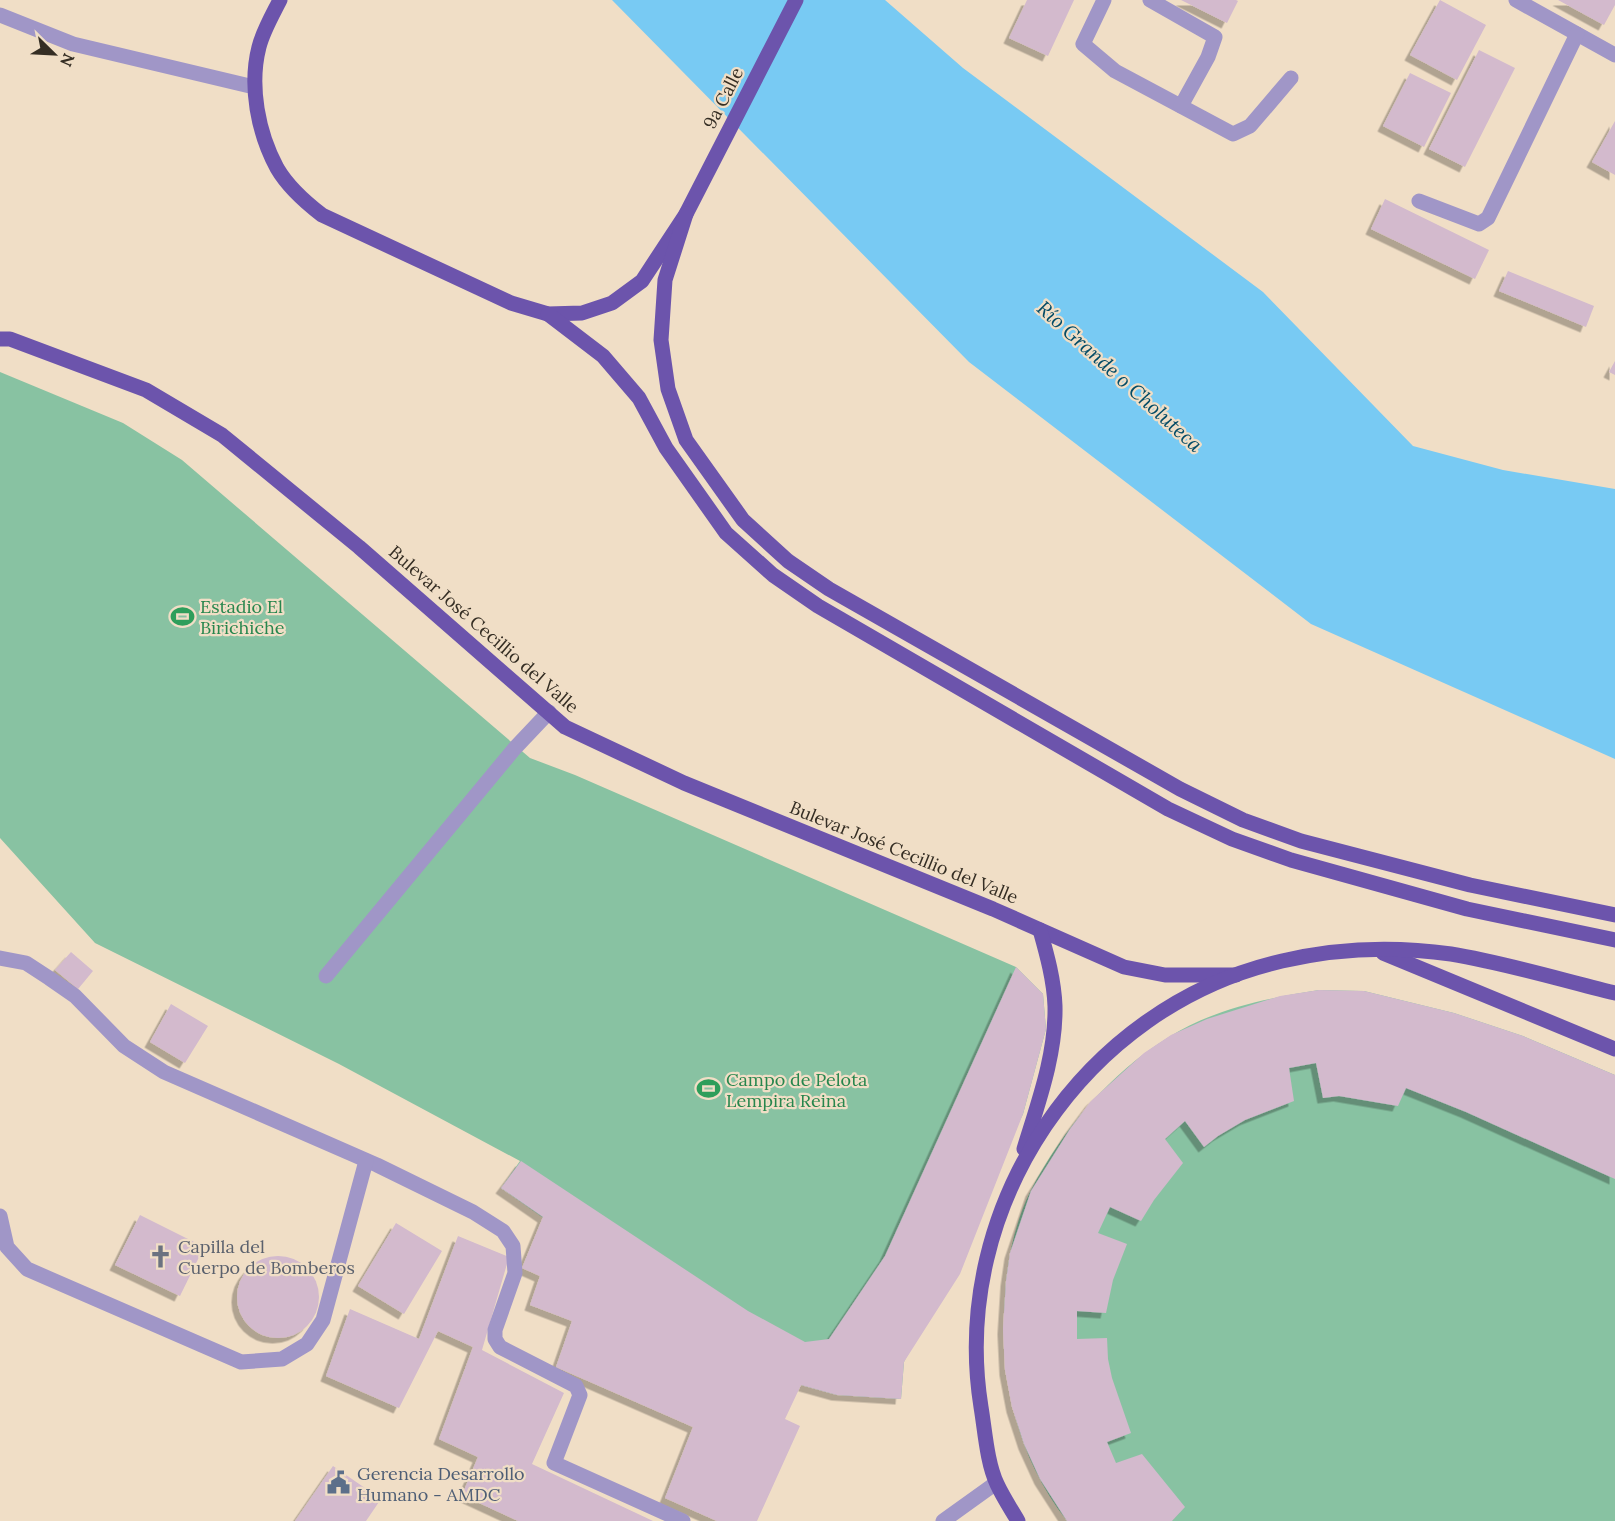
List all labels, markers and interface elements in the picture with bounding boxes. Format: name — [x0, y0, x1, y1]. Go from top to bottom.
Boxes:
north arrow — [24, 24, 84, 84]
text: N — [56, 50, 79, 70]
street label: 9a Calle — [698, 63, 748, 133]
water label: Río Grande o Choluteca — [1032, 295, 1208, 457]
street label: Bulevar José Cecillio del Valle — [384, 540, 584, 718]
place label: Estadio El Birichiche — [200, 595, 285, 639]
sports icon: Estadio El Birichiche — [169, 603, 195, 629]
street label: Bulevar José Cecillio del Valle — [786, 796, 1022, 909]
place label: Campo de Pelota Lempira Reina — [726, 1068, 867, 1112]
sports icon: Campo de Pelota Lempira Reina — [695, 1076, 721, 1102]
place label: Capilla del Cuerpo de Bomberos — [178, 1235, 355, 1279]
church icon: Capilla del Cuerpo de Bomberos — [147, 1243, 173, 1269]
place label: Gerencia Desarrollo Humano - AMDC — [357, 1462, 525, 1506]
public building icon: Gerencia Desarrollo Humano - AMDC — [326, 1470, 352, 1496]

